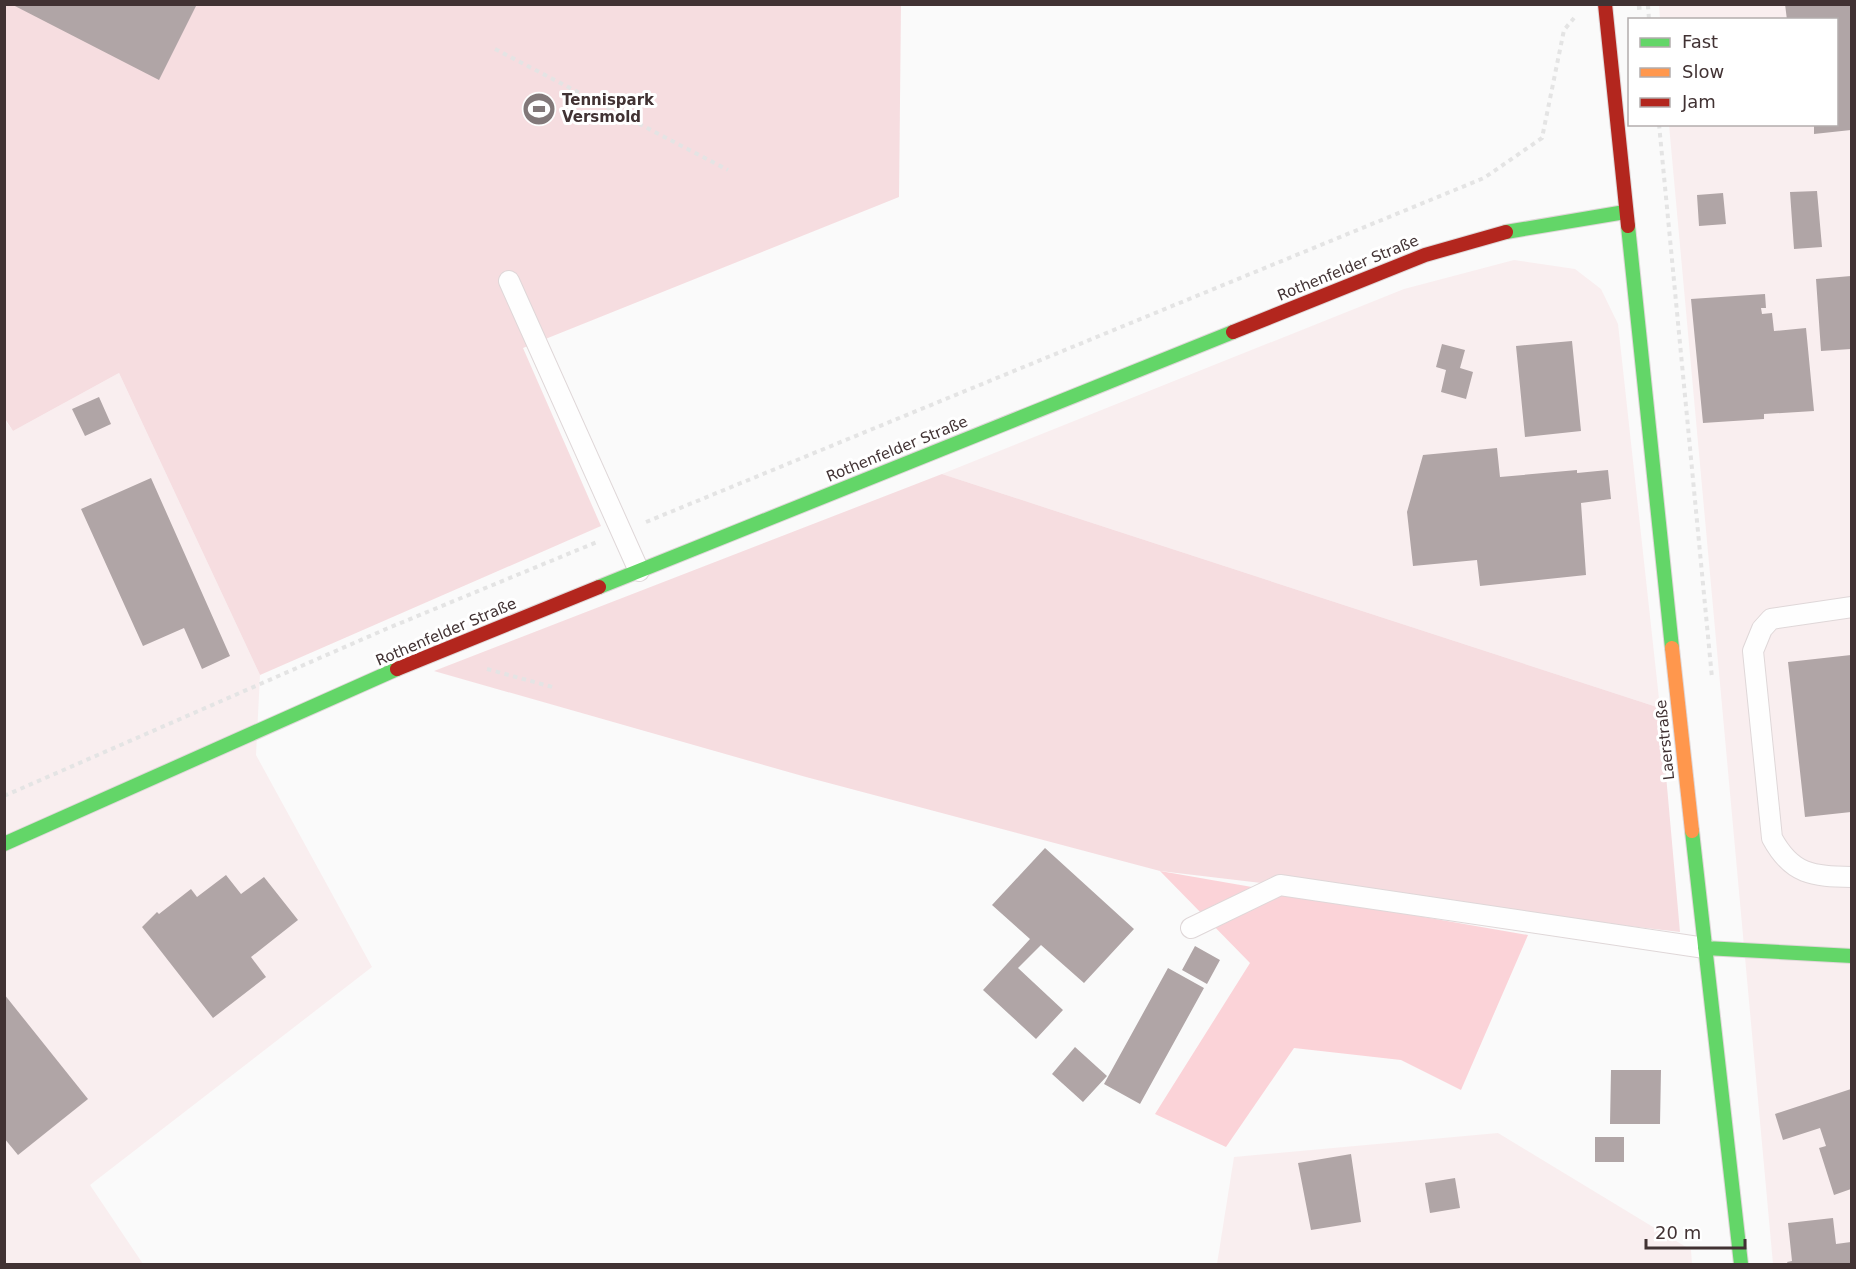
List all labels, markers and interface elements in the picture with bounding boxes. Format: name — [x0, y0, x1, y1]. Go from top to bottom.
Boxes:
legend — [1628, 18, 1838, 126]
text: Fast — [1682, 31, 1718, 52]
text: Slow — [1682, 61, 1724, 82]
sports icon: Tennispark Versmold — [521, 91, 557, 127]
place label: Tennispark Versmold — [562, 91, 655, 126]
text: Jam — [1681, 91, 1716, 112]
street label: Rothenfelder Straße — [1275, 231, 1421, 305]
street label: Rothenfelder Straße — [824, 412, 970, 486]
street label: Rothenfelder Straße — [373, 594, 519, 670]
street label: Laerstraße — [1652, 699, 1678, 781]
scale bar — [1646, 1212, 1745, 1250]
text: 20 m — [1655, 1222, 1701, 1243]

